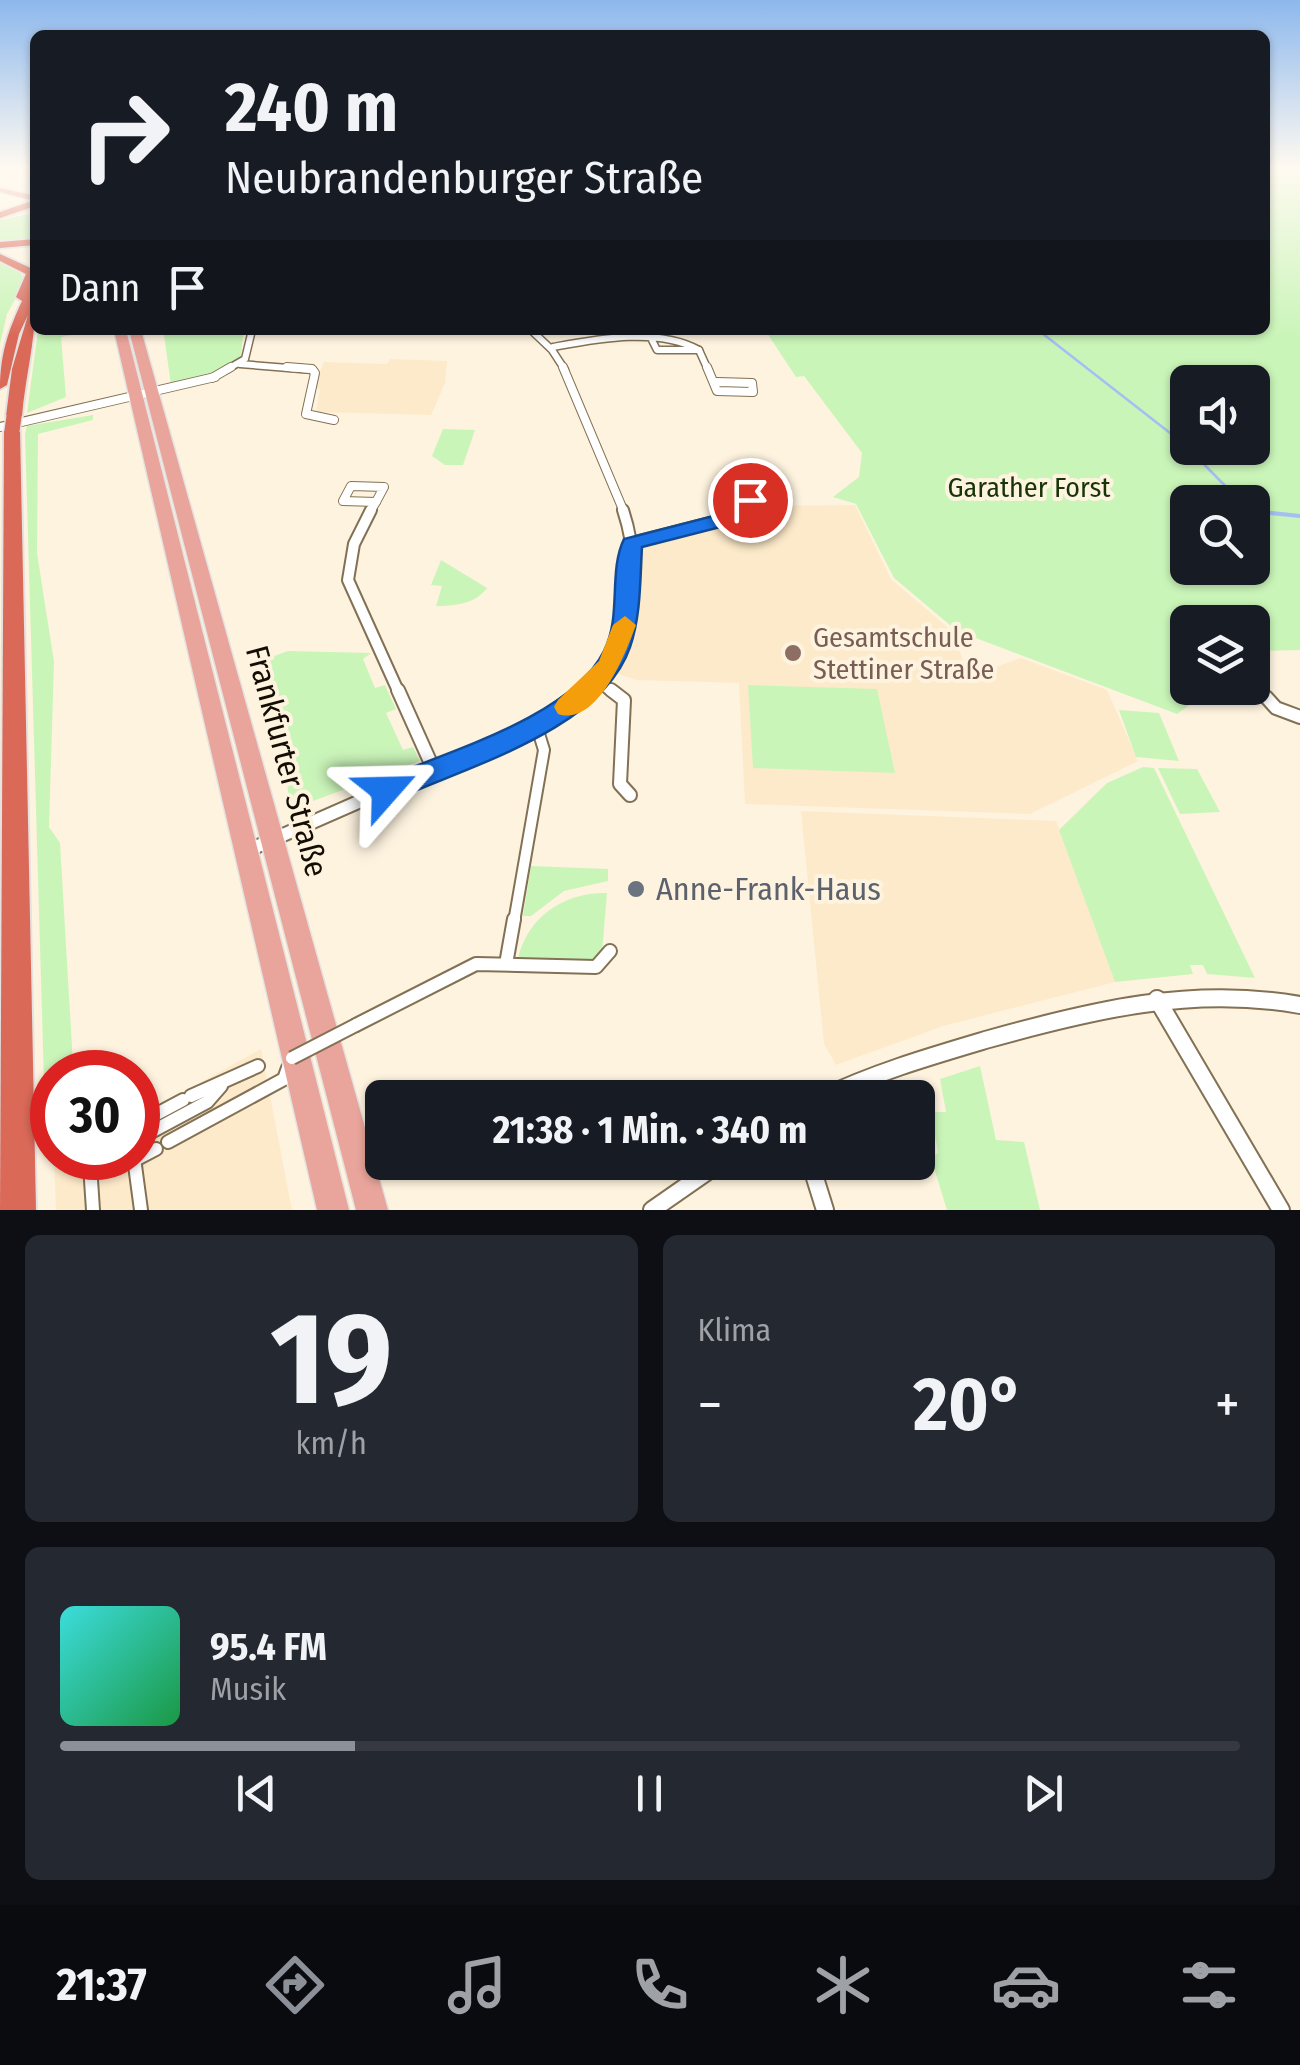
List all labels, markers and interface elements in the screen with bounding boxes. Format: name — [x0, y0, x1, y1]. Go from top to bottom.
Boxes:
text: 240 m — [225, 66, 398, 150]
icon: right — [60, 70, 190, 200]
text: Neubrandenburger Straße — [225, 151, 703, 205]
icon: arrive — [160, 260, 215, 315]
text: Dann — [60, 265, 140, 311]
map controls — [1170, 365, 1270, 705]
button: sound — [1170, 365, 1270, 465]
pin — [708, 458, 793, 543]
park label: Garather Forst — [948, 471, 1111, 504]
icon: arrive — [723, 473, 778, 528]
button: search — [1170, 485, 1270, 585]
button: layers — [1170, 605, 1270, 705]
place label: Gesamtschule Stettiner Straße — [813, 621, 994, 686]
street label: Frankfurter Straße — [238, 641, 336, 881]
marker: Gesamtschule Stettiner Straße — [782, 642, 804, 664]
position arrow — [334, 738, 438, 842]
place label: Anne-Frank-Haus — [656, 870, 881, 908]
marker: Anne-Frank-Haus — [625, 878, 647, 900]
speed limit sign: 30 — [30, 1050, 160, 1180]
text: 21:38 · 1 Min. · 340 m — [493, 1107, 807, 1153]
text: 19 — [270, 1281, 392, 1437]
text: Klima — [698, 1311, 771, 1349]
text: 20° — [913, 1360, 1024, 1450]
text: − — [698, 1372, 722, 1438]
text: + — [1215, 1372, 1240, 1438]
text: km/h — [296, 1424, 367, 1462]
text: 95.4 FM — [210, 1624, 327, 1670]
text: Musik — [210, 1670, 286, 1708]
icon: previous — [229, 1766, 284, 1821]
icon: pause — [622, 1766, 677, 1821]
icon: next — [1016, 1766, 1071, 1821]
icon: directions — [260, 1950, 330, 2020]
icon: music — [442, 1950, 512, 2020]
icon: phone — [625, 1950, 695, 2020]
icon: climate — [808, 1950, 878, 2020]
icon: car — [991, 1950, 1061, 2020]
icon: filters — [1174, 1950, 1244, 2020]
text: 21:37 — [56, 1958, 147, 2012]

